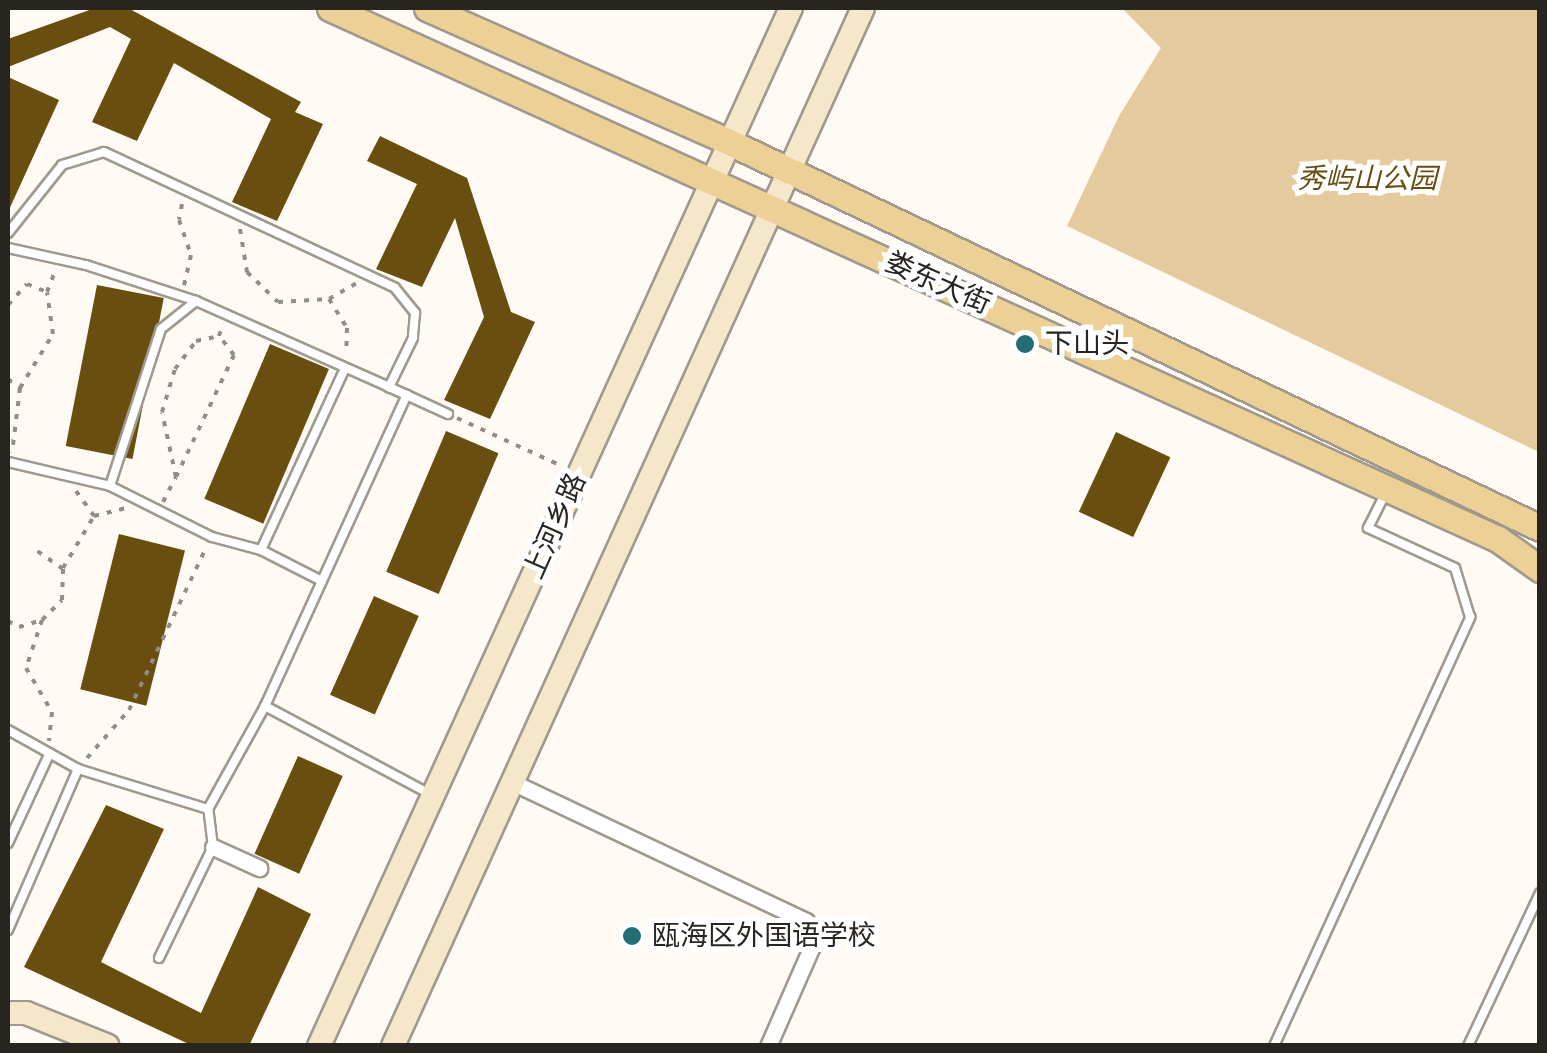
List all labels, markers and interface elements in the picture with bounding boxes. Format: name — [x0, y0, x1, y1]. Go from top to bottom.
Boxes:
park label: 秀屿山公园 — [1297, 162, 1437, 196]
street label: 娄东大街 — [880, 245, 996, 321]
place label: 下山头 — [1045, 327, 1129, 361]
marker: 下山头 — [1014, 333, 1036, 355]
street label: 上河乡路 — [517, 468, 593, 584]
place label: 瓯海区外国语学校 — [652, 919, 876, 953]
marker: 瓯海区外国语学校 — [621, 925, 643, 947]

